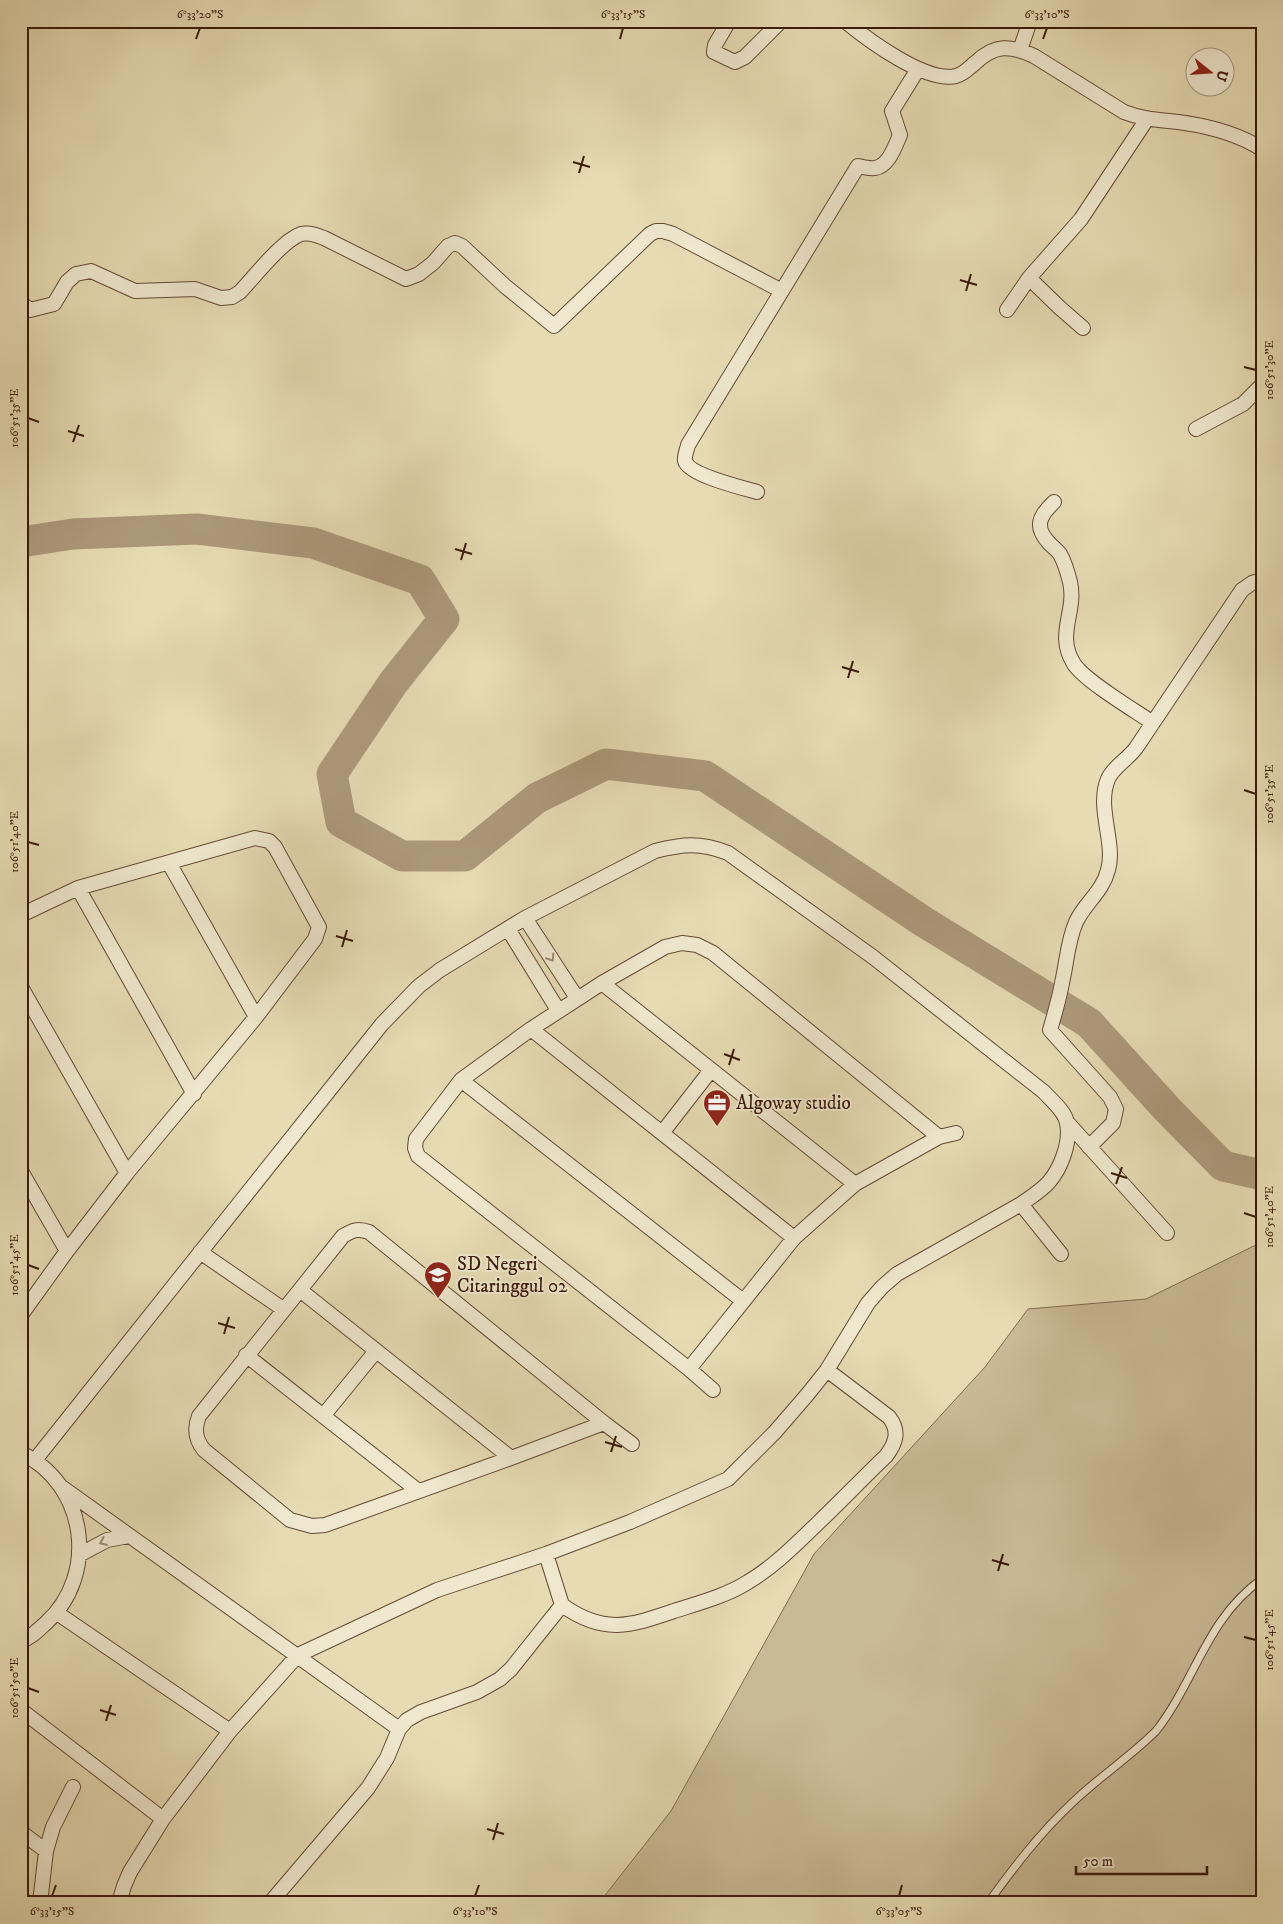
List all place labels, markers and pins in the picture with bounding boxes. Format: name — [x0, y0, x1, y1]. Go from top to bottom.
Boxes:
office icon: Algoway studio — [702, 1088, 732, 1127]
place label: Algoway studio — [736, 1092, 851, 1115]
place label: SD Negeri Citaringgul 02 — [457, 1253, 568, 1298]
school or university icon: SD Negeri Citaringgul 02 — [423, 1260, 453, 1299]

